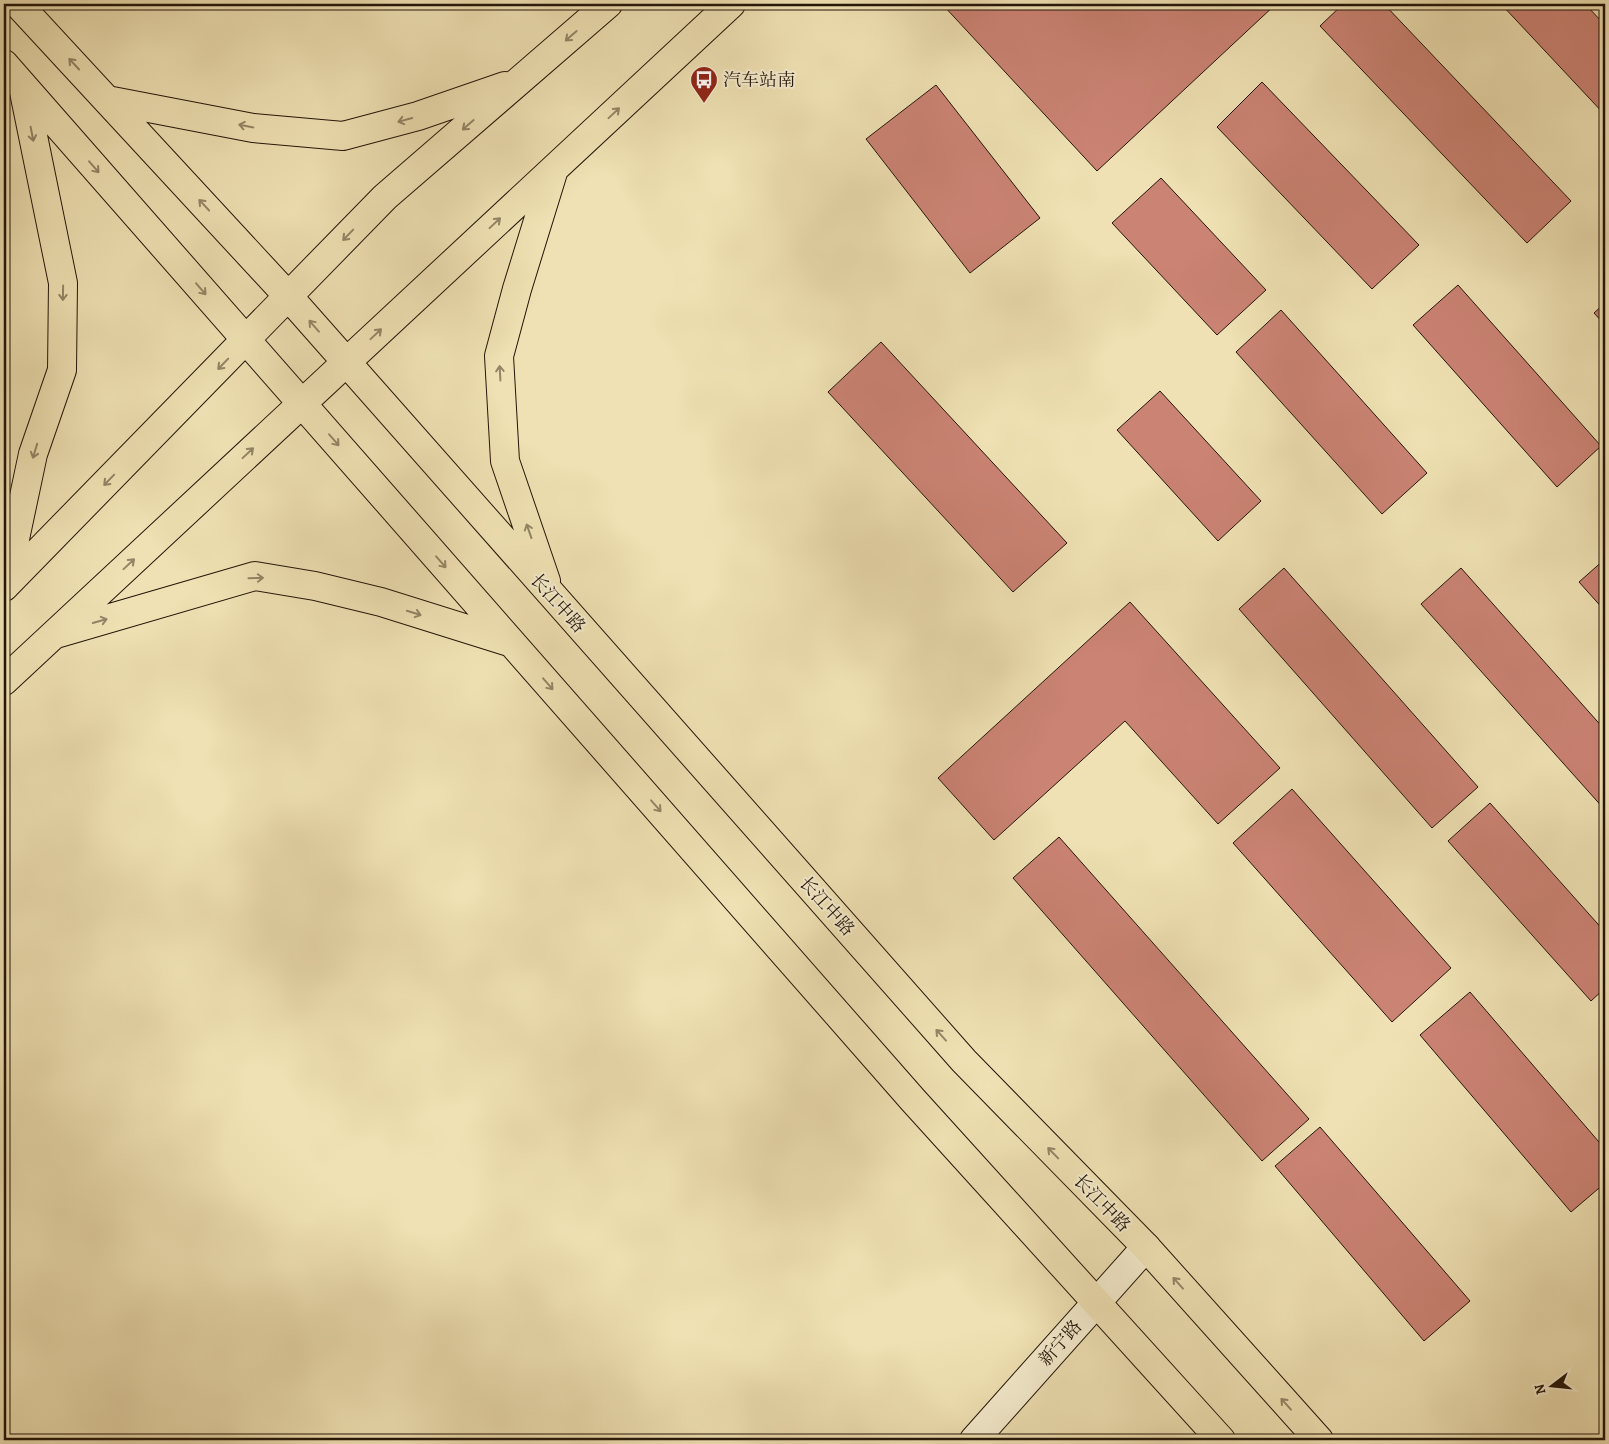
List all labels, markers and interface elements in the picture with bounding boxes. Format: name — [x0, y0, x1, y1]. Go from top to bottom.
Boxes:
one-way arrow — [565, 30, 578, 41]
one-way arrow — [68, 58, 80, 71]
bus stop icon: 汽车站南 — [689, 65, 719, 104]
place label: 汽车站南 — [723, 68, 795, 92]
one-way arrow — [607, 107, 620, 119]
one-way arrow — [398, 115, 414, 125]
one-way arrow — [461, 119, 474, 131]
one-way arrow — [238, 121, 254, 130]
one-way arrow — [28, 125, 38, 141]
one-way arrow — [88, 160, 99, 173]
one-way arrow — [198, 199, 210, 212]
one-way arrow — [488, 217, 501, 229]
one-way arrow — [342, 228, 354, 241]
one-way arrow — [195, 282, 207, 295]
one-way arrow — [58, 284, 68, 301]
one-way arrow — [308, 319, 319, 332]
one-way arrow — [369, 328, 382, 340]
one-way arrow — [217, 357, 229, 369]
one-way arrow — [495, 365, 504, 381]
one-way arrow — [328, 433, 339, 446]
one-way arrow — [29, 443, 39, 459]
one-way arrow — [242, 447, 255, 459]
one-way arrow — [103, 473, 115, 486]
one-way arrow — [524, 524, 533, 539]
one-way arrow — [435, 556, 447, 569]
one-way arrow — [123, 558, 136, 570]
street label: 长江中路 — [525, 568, 591, 638]
one-way arrow — [248, 573, 264, 582]
one-way arrow — [406, 608, 422, 618]
one-way arrow — [92, 615, 108, 625]
one-way arrow — [543, 678, 554, 691]
one-way arrow — [650, 800, 661, 813]
street label: 长江中路 — [794, 871, 860, 941]
one-way arrow — [935, 1029, 947, 1042]
one-way arrow — [1048, 1147, 1060, 1159]
street label: 长江中路 — [1068, 1169, 1136, 1237]
one-way arrow — [1172, 1276, 1184, 1289]
street label: 新宁路 — [1033, 1315, 1087, 1371]
north arrow — [1526, 1362, 1576, 1412]
text: N — [1529, 1382, 1551, 1397]
one-way arrow — [1280, 1397, 1292, 1410]

